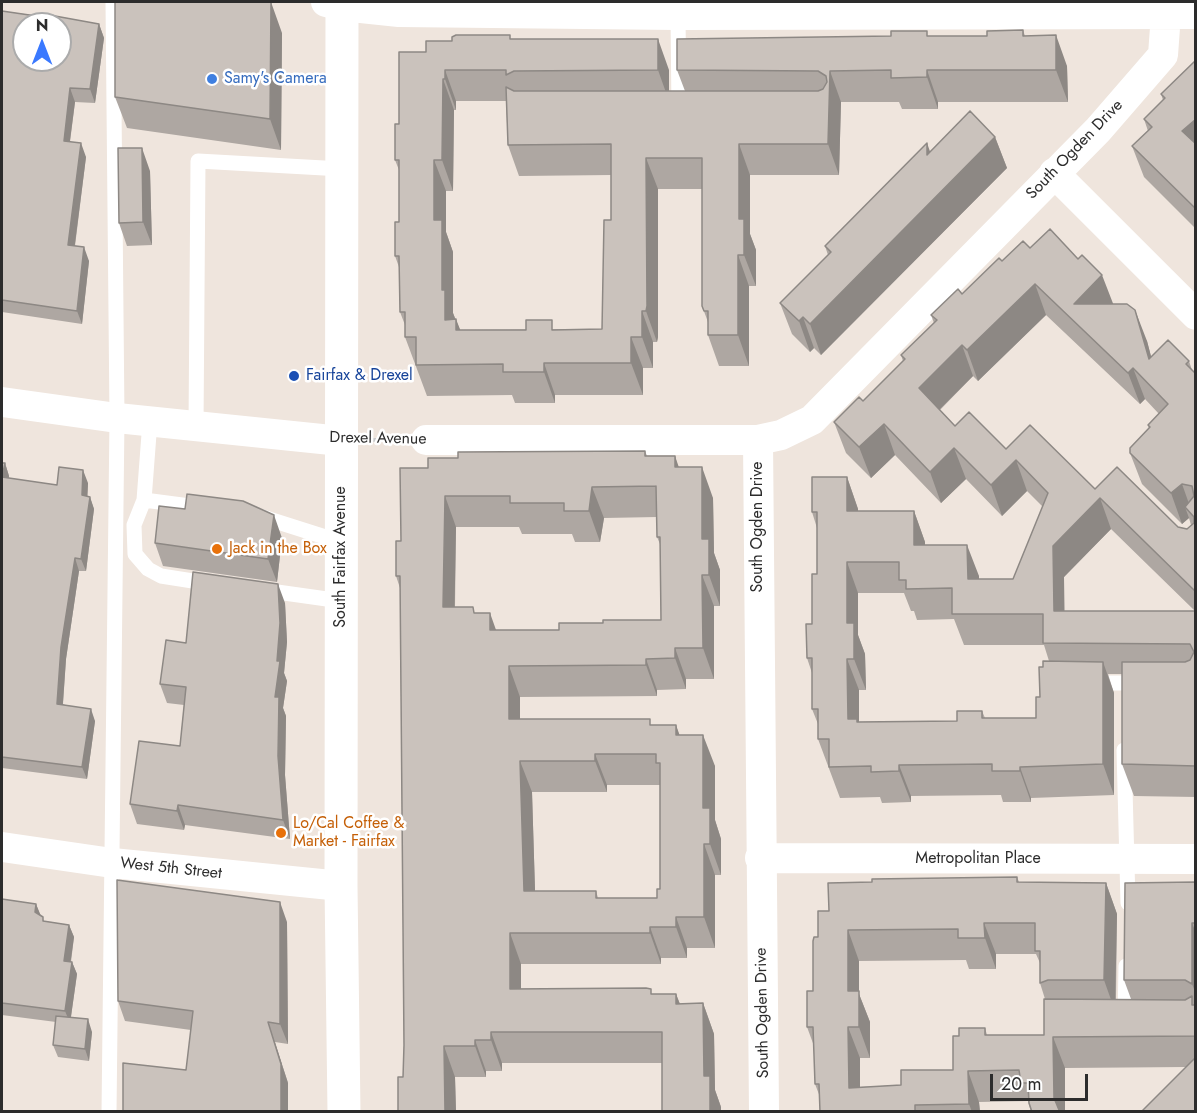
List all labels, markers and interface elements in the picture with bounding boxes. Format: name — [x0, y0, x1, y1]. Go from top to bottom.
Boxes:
north arrow — [12, 12, 72, 72]
text: N — [36, 14, 48, 37]
place label: Samy's Camera — [224, 69, 327, 89]
marker: Samy's Camera — [205, 72, 219, 86]
street label: South Ogden Drive — [1023, 96, 1127, 204]
place label: Fairfax & Drexel — [306, 366, 413, 386]
marker: Fairfax & Drexel — [287, 369, 301, 383]
street label: Drexel Avenue — [329, 429, 427, 449]
street label: South Ogden Drive — [748, 462, 768, 592]
street label: South Fairfax Avenue — [331, 486, 351, 628]
place label: Jack in the Box — [229, 539, 327, 559]
marker: Jack in the Box — [210, 542, 224, 556]
place label: Lo/Cal Coffee & Market - Fairfax — [293, 814, 404, 852]
marker: Lo/Cal Coffee & Market - Fairfax — [274, 826, 288, 840]
street label: Metropolitan Place — [915, 849, 1041, 869]
street label: West 5th Street — [119, 854, 223, 884]
street label: South Ogden Drive — [752, 947, 774, 1079]
scale bar — [993, 1062, 1090, 1100]
text: 20 m — [1001, 1071, 1041, 1097]

